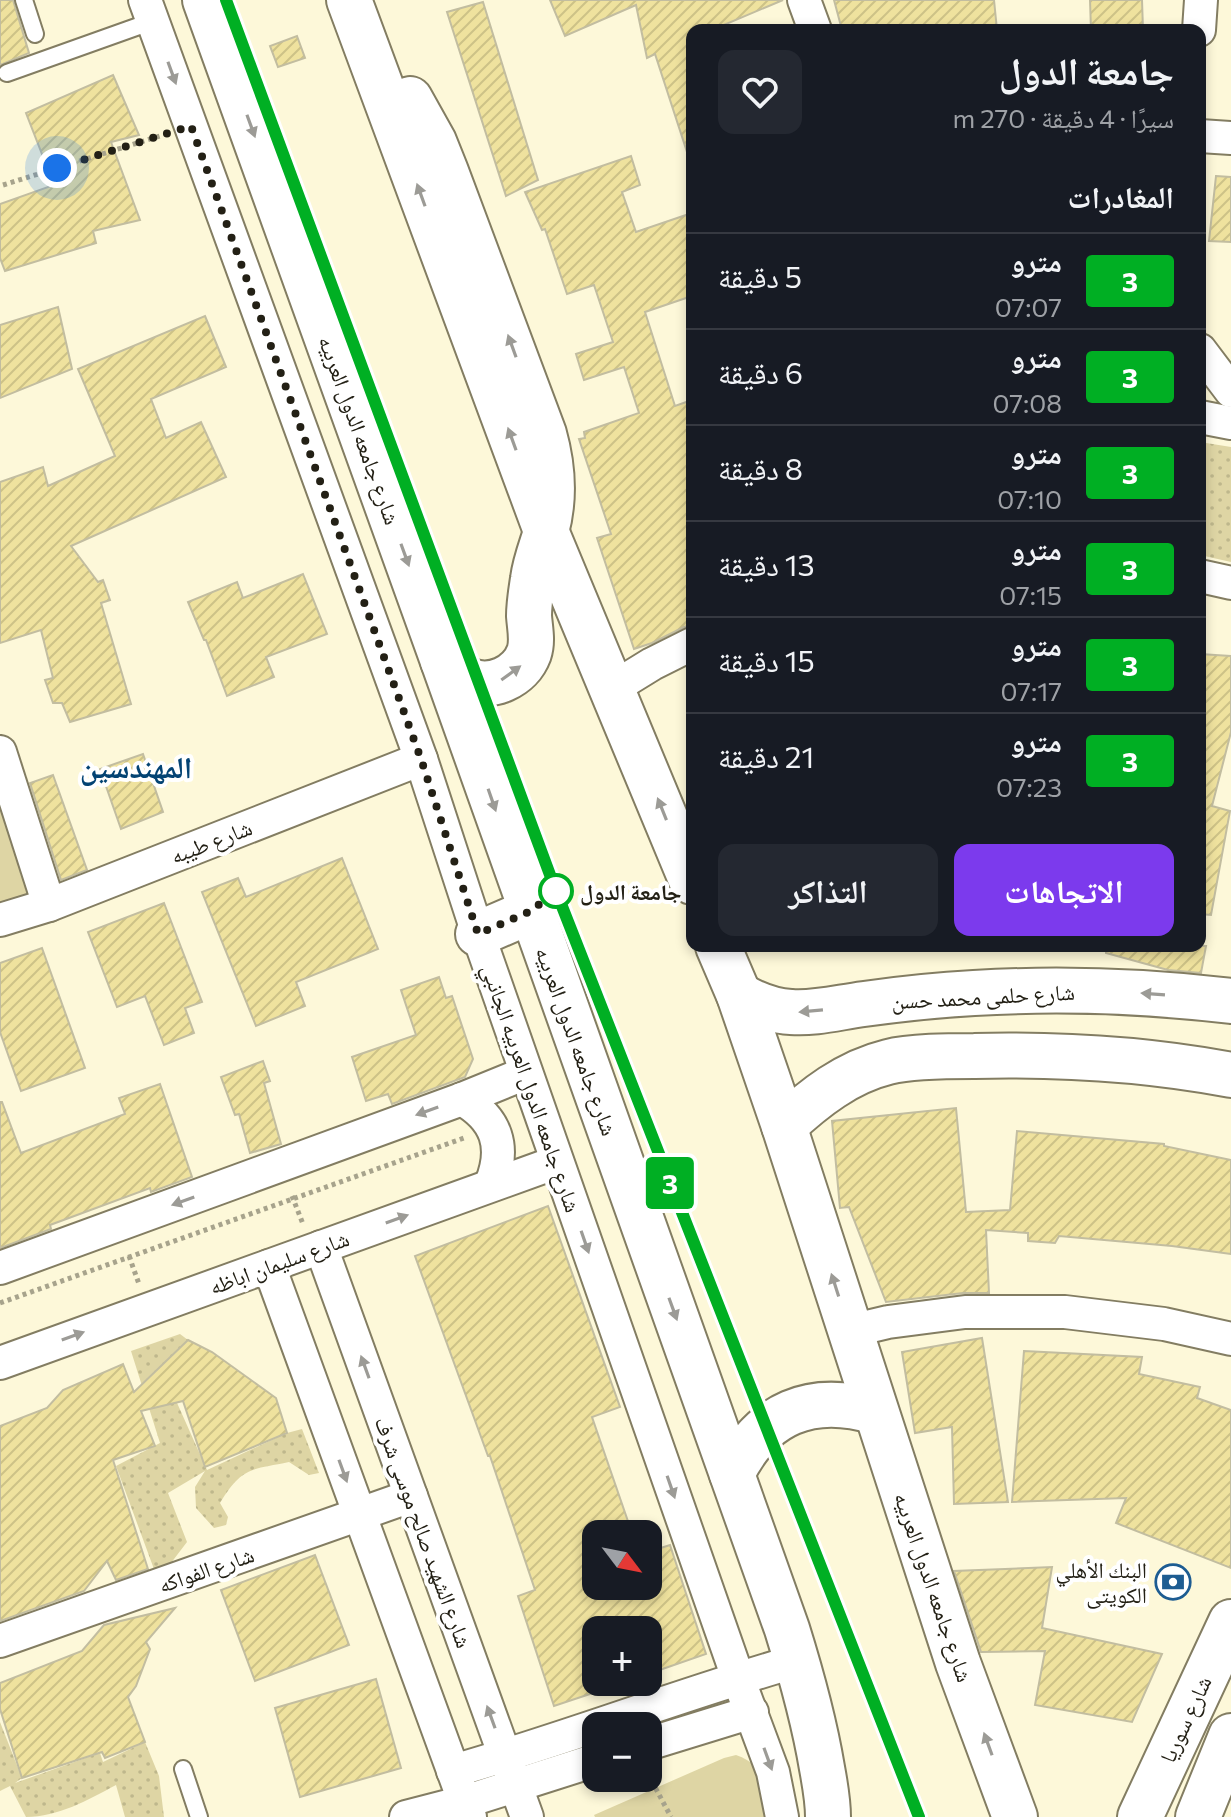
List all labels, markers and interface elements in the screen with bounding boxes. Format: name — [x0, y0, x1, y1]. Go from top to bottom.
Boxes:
text: جامعة الدول — [999, 46, 1174, 93]
button: heart — [718, 50, 802, 134]
one-way arrow — [166, 61, 179, 85]
text: سيرًا · 4 دقيقة · 270 m — [953, 102, 1174, 133]
one-way arrow — [245, 114, 257, 138]
your location — [37, 148, 77, 188]
text: المغادرات — [1067, 177, 1174, 214]
one-way arrow — [414, 183, 427, 207]
text: مترو — [1010, 241, 1062, 278]
text: 5 دقيقة — [718, 257, 802, 294]
text: 3 — [1122, 264, 1138, 298]
text: 07:07 — [995, 291, 1062, 322]
street label: شارع جامعه الدول العربيه — [312, 332, 407, 528]
one-way arrow — [505, 334, 517, 358]
text: مترو — [1010, 337, 1062, 374]
text: 6 دقيقة — [718, 353, 803, 390]
text: 3 — [1122, 360, 1138, 394]
text: 07:08 — [993, 387, 1062, 418]
one-way arrow — [505, 427, 518, 451]
text: مترو — [1010, 433, 1062, 470]
text: 8 دقيقة — [718, 449, 803, 486]
text: 3 — [1122, 456, 1138, 490]
text: 07:10 — [997, 483, 1062, 514]
text: مترو — [1010, 529, 1062, 566]
one-way arrow — [399, 543, 412, 567]
text: 13 دقيقة — [718, 545, 815, 582]
text: 3 — [1122, 552, 1138, 586]
text: 07:15 — [999, 579, 1062, 610]
text: مترو — [1010, 625, 1062, 662]
text: 15 دقيقة — [718, 641, 815, 678]
text: 3 — [1122, 648, 1138, 682]
one-way arrow — [500, 665, 522, 681]
text: 07:17 — [1000, 675, 1062, 706]
text: مترو — [1010, 721, 1062, 758]
text: 21 دقيقة — [718, 737, 814, 774]
text: 3 — [1122, 744, 1138, 778]
district label: المهندسين — [80, 747, 192, 786]
text: 07:23 — [996, 771, 1062, 802]
one-way arrow — [487, 788, 499, 812]
one-way arrow — [656, 797, 669, 821]
street label: شارع طيبه — [167, 813, 256, 870]
button: التذاكر — [718, 844, 938, 936]
button: الاتجاهات — [954, 844, 1174, 936]
marker: جامعة الدول — [539, 874, 573, 908]
place label: جامعة الدول — [580, 878, 681, 906]
street label: شارع جامعه الدول العربيه — [529, 943, 624, 1139]
street label: شارع جامعه الدول العربيه الجانبي — [472, 960, 587, 1217]
street label: شارع حلمى محمد حسن — [891, 978, 1075, 1015]
one-way arrow — [1140, 987, 1165, 1000]
one-way arrow — [798, 1005, 823, 1018]
one-way arrow — [415, 1106, 439, 1118]
line badge: 3 — [644, 1157, 696, 1209]
text: 3 — [662, 1166, 678, 1200]
one-way arrow — [171, 1195, 195, 1207]
one-way arrow — [385, 1213, 409, 1225]
street label: شارع سليمان اباظه — [205, 1224, 353, 1301]
one-way arrow — [580, 1230, 592, 1254]
one-way arrow — [828, 1272, 841, 1296]
one-way arrow — [667, 1297, 680, 1321]
one-way arrow — [62, 1330, 86, 1342]
one-way arrow — [358, 1355, 371, 1379]
street label: شارع الشهيد صالح موسى شرف — [369, 1413, 478, 1652]
one-way arrow — [338, 1459, 350, 1483]
one-way arrow — [666, 1476, 678, 1500]
street label: شارع جامعه الدول العربيه — [888, 1489, 979, 1686]
north arrow — [582, 1520, 662, 1600]
map controls — [582, 1520, 662, 1792]
street label: شارع الفواكه — [155, 1540, 258, 1599]
place label: البنك الأهلي الكويتى — [1056, 1556, 1147, 1609]
bank icon: البنك الأهلي الكويتى — [1154, 1563, 1192, 1601]
button: + — [582, 1616, 662, 1696]
street label: شارع سوريا — [1153, 1671, 1218, 1767]
one-way arrow — [484, 1705, 497, 1729]
button: − — [582, 1712, 662, 1792]
one-way arrow — [981, 1732, 994, 1756]
one-way arrow — [763, 1747, 775, 1771]

